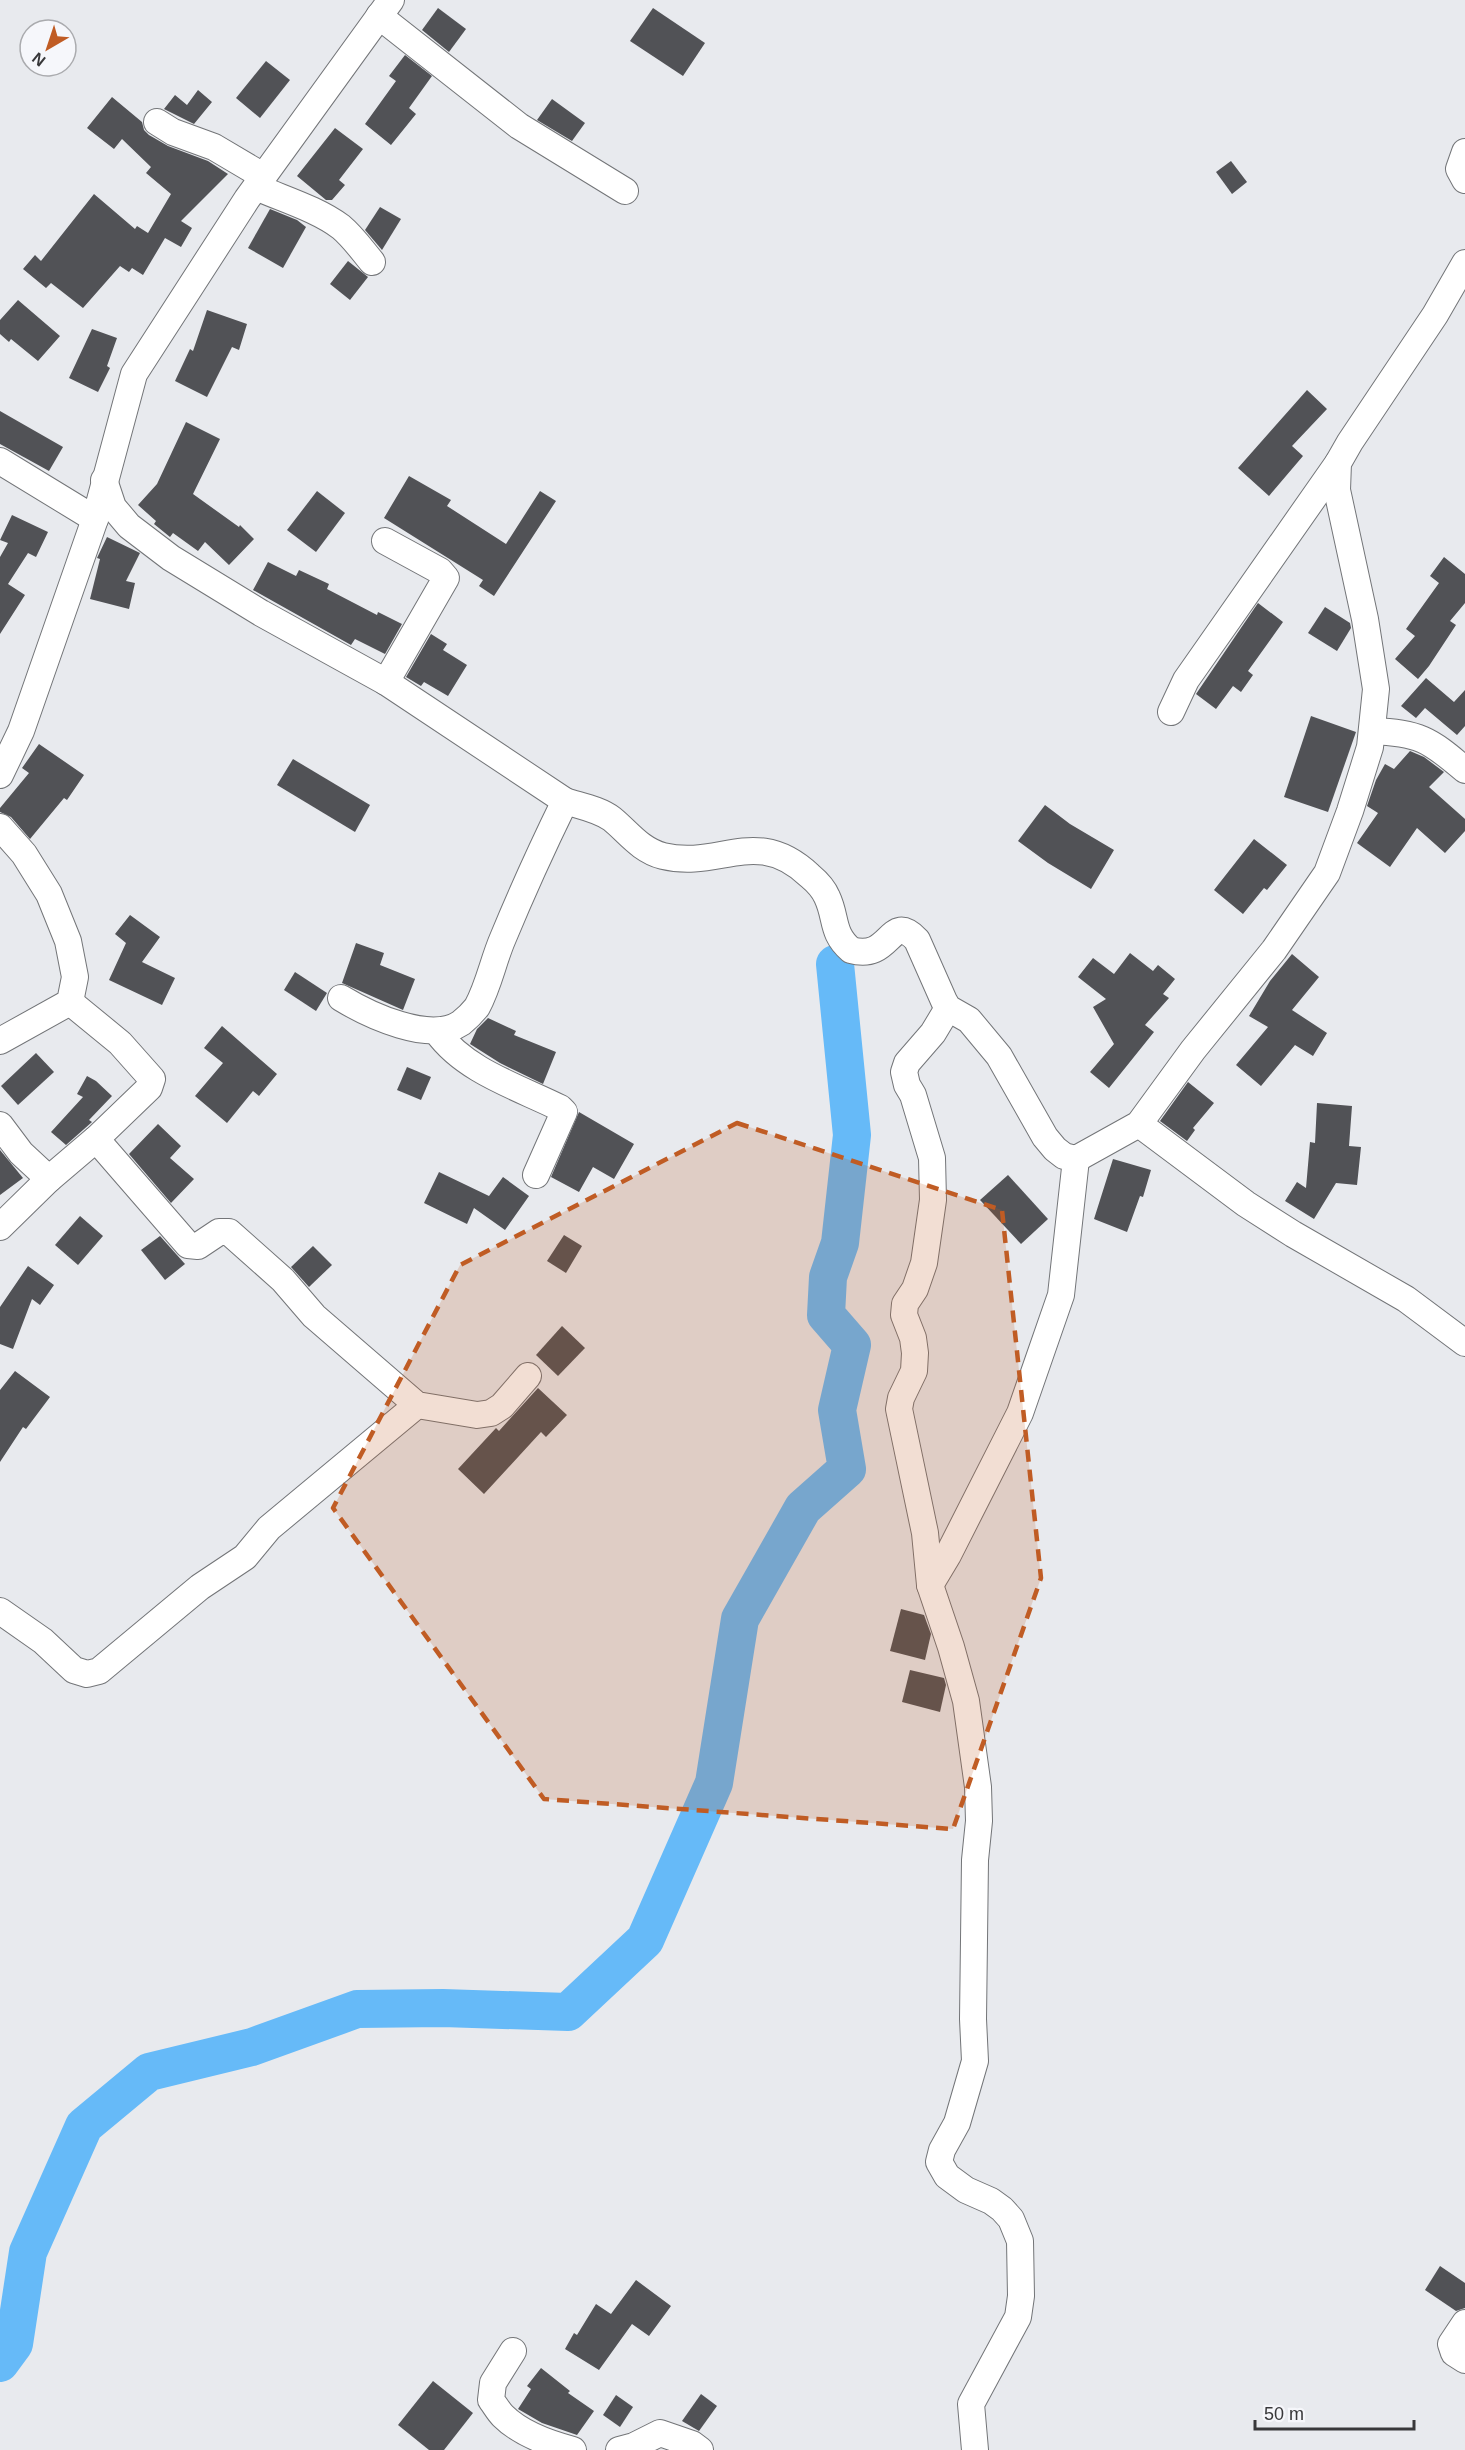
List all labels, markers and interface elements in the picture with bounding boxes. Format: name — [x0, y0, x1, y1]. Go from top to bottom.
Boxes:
north arrow — [18, 18, 78, 78]
text: N — [29, 49, 49, 70]
scale bar — [1255, 2393, 1414, 2431]
text: 50 m — [1264, 2404, 1304, 2424]

